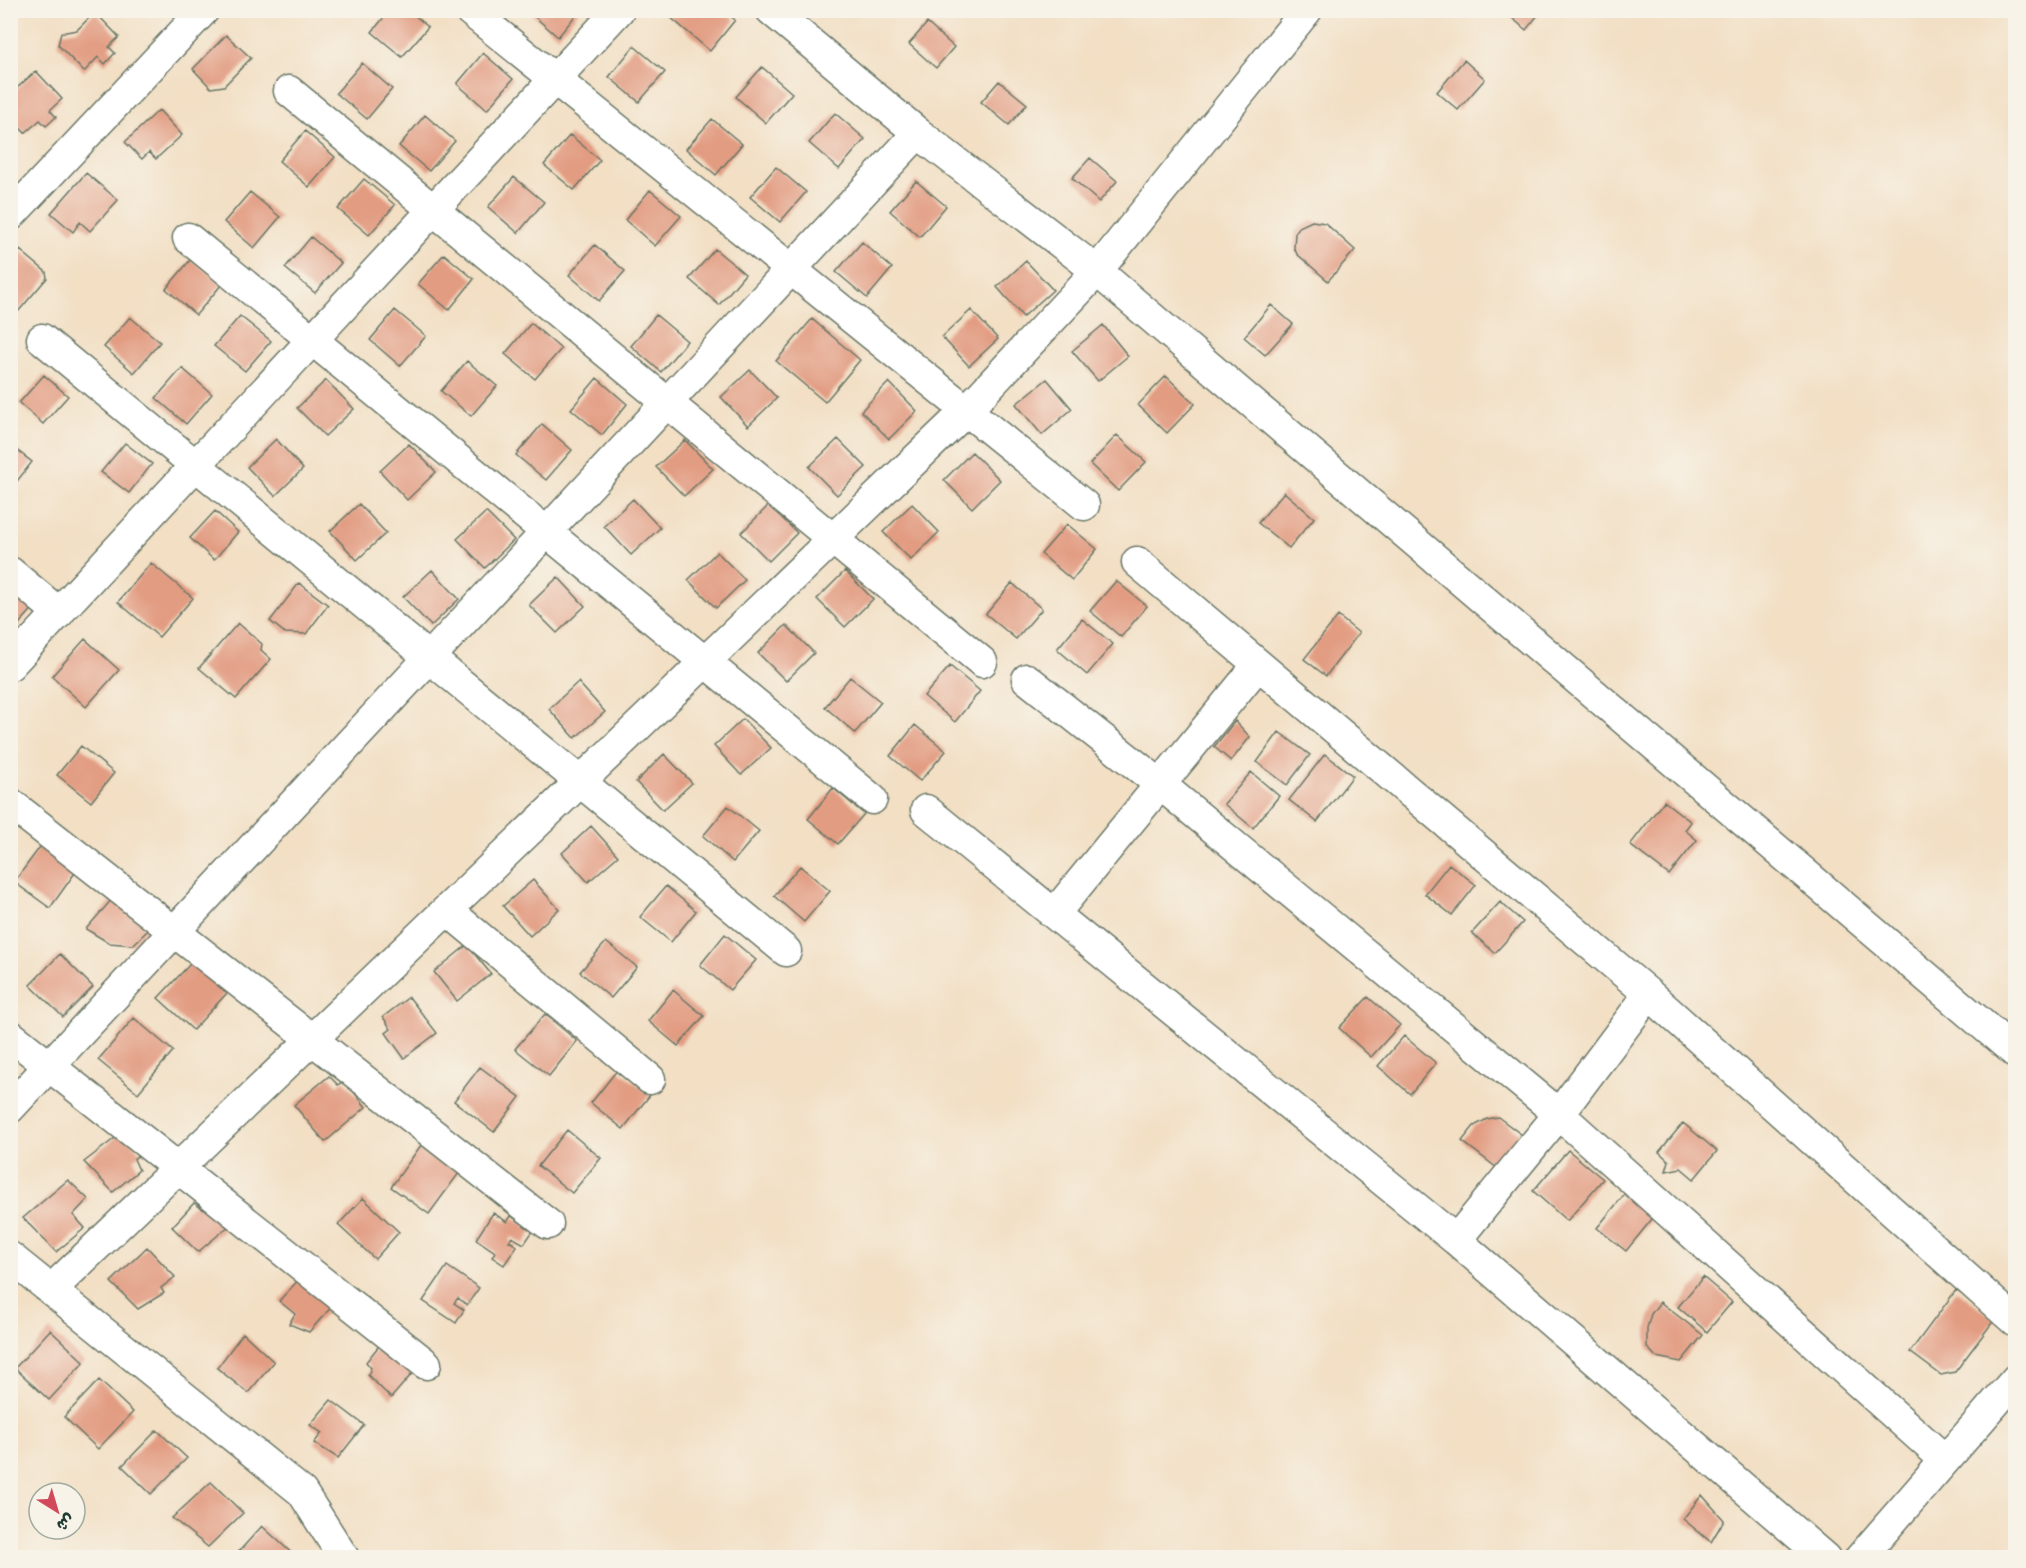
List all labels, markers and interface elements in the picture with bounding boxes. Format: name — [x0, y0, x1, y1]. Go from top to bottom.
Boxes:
north arrow — [27, 1481, 87, 1541]
text: ش — [51, 1506, 78, 1535]

